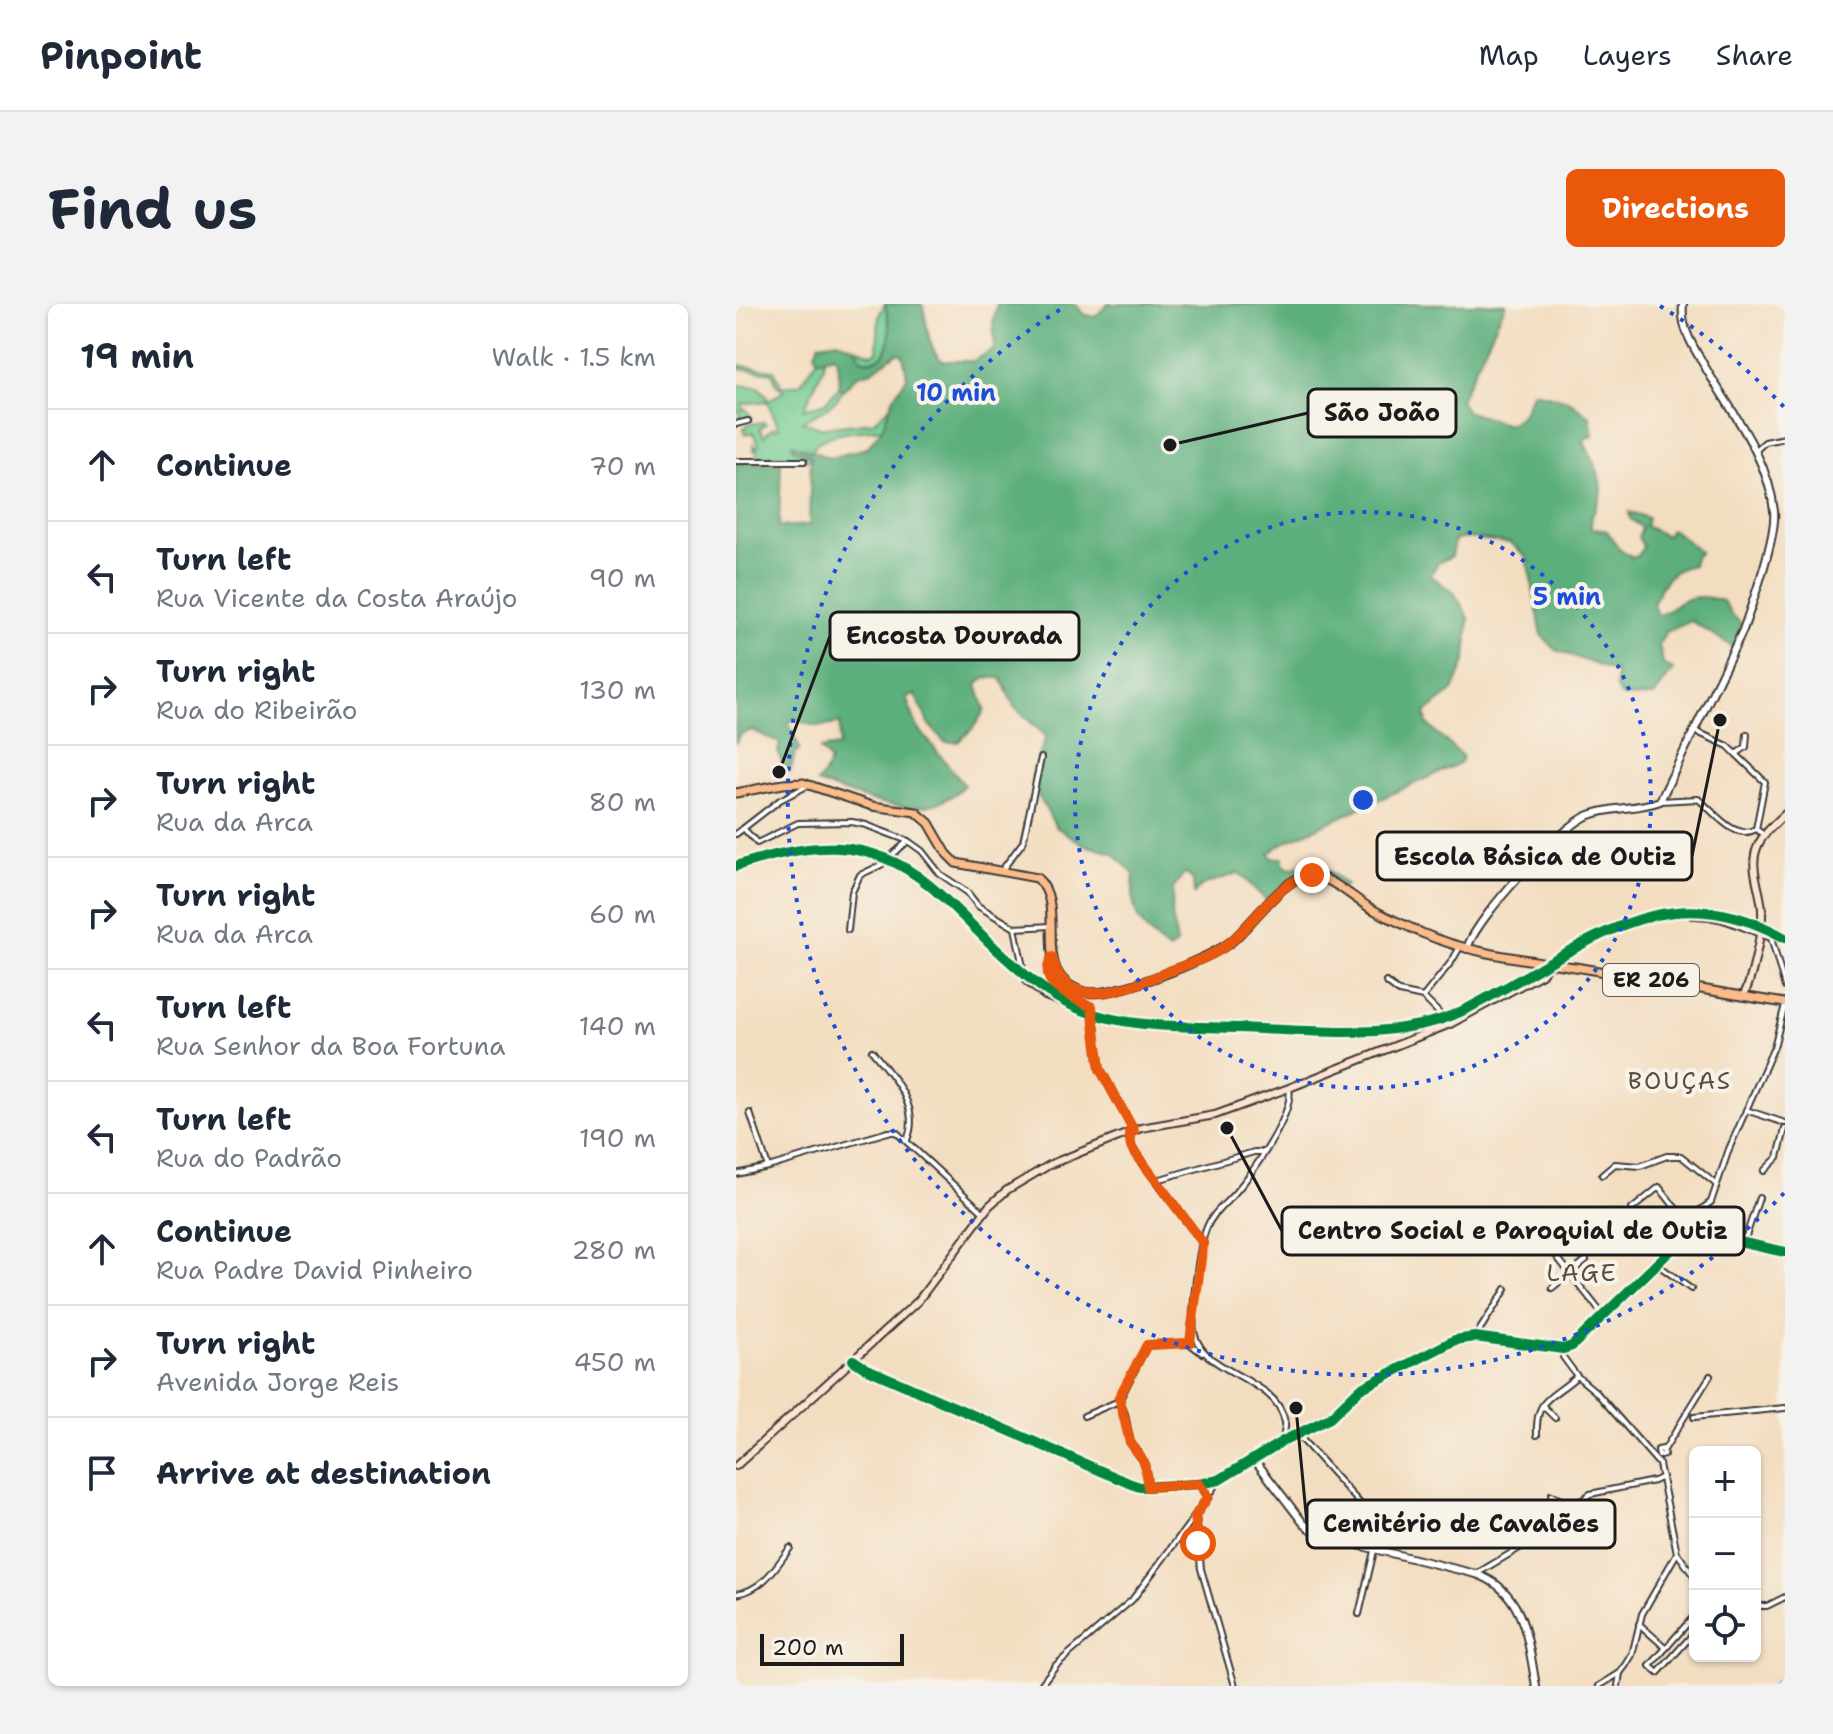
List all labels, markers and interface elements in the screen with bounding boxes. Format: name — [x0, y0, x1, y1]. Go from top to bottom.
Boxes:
text: Pinpoint — [40, 30, 202, 81]
text: Map — [1479, 36, 1539, 74]
text: Layers — [1583, 36, 1672, 74]
text: Share — [1716, 36, 1793, 74]
button: Directions — [1566, 169, 1785, 247]
text: Find us — [48, 171, 257, 246]
text: 19 min — [80, 333, 194, 379]
text: Walk · 1.5 km — [491, 339, 656, 374]
text: 10 min — [916, 377, 996, 409]
callout: São João — [1308, 389, 1456, 437]
text: São João — [1324, 397, 1440, 429]
icon: ahead — [80, 443, 124, 487]
text: Continue — [156, 445, 292, 486]
text: 70 m — [589, 448, 656, 483]
text: Turn left — [156, 539, 291, 580]
icon: left — [80, 555, 124, 599]
text: 90 m — [589, 560, 656, 595]
text: Rua Vicente da Costa Araújo — [156, 580, 518, 615]
text: 5 min — [1533, 581, 1601, 613]
callout: Encosta Dourada — [830, 612, 1079, 660]
text: Encosta Dourada — [846, 620, 1063, 652]
text: Turn right — [156, 651, 315, 692]
icon: right — [80, 667, 124, 711]
text: 130 m — [579, 672, 656, 707]
text: Rua do Ribeirão — [156, 692, 358, 727]
text: Turn right — [156, 763, 315, 804]
icon: right — [80, 779, 124, 823]
text: 80 m — [589, 784, 656, 819]
centre of rings — [1349, 786, 1377, 814]
text: Rua da Arca — [156, 804, 313, 839]
callout: Escola Básica de Outiz — [1377, 832, 1692, 880]
text: Escola Básica de Outiz — [1393, 841, 1677, 873]
route end — [1294, 857, 1330, 893]
text: Turn right — [156, 875, 315, 916]
icon: right — [80, 891, 124, 935]
text: 60 m — [589, 896, 656, 931]
text: Rua da Arca — [156, 916, 313, 951]
road number: ER 206 — [1603, 964, 1699, 996]
text: Turn left — [156, 987, 291, 1028]
icon: left — [80, 1003, 124, 1047]
text: 140 m — [579, 1008, 656, 1043]
text: Rua Senhor da Boa Fortuna — [156, 1028, 505, 1063]
district label: BOUÇAS — [1628, 1065, 1732, 1097]
text: Turn left — [156, 1099, 291, 1140]
icon: left — [80, 1115, 124, 1159]
text: 190 m — [579, 1120, 656, 1155]
text: Rua do Padrão — [156, 1140, 342, 1175]
callout: Centro Social e Paroquial de Outiz — [1282, 1207, 1744, 1255]
text: Continue — [156, 1211, 292, 1252]
text: Centro Social e Paroquial de Outiz — [1298, 1215, 1728, 1247]
icon: ahead — [80, 1227, 124, 1271]
text: 280 m — [571, 1232, 656, 1267]
text: Rua Padre David Pinheiro — [156, 1252, 473, 1287]
district label: LAGE — [1546, 1257, 1618, 1289]
text: Turn right — [156, 1323, 315, 1364]
icon: right — [80, 1339, 124, 1383]
text: 450 m — [573, 1344, 656, 1379]
text: Avenida Jorge Reis — [156, 1364, 399, 1399]
map controls — [1689, 1446, 1761, 1662]
button: + — [1689, 1446, 1761, 1518]
icon: arrive — [80, 1451, 124, 1495]
text: Arrive at destination — [156, 1453, 491, 1494]
callout: Cemitério de Cavalões — [1307, 1500, 1615, 1548]
text: Cemitério de Cavalões — [1323, 1508, 1599, 1540]
button: − — [1689, 1518, 1761, 1590]
route start — [1180, 1525, 1216, 1561]
button: locate — [1689, 1590, 1761, 1662]
scale bar — [760, 1630, 904, 1666]
text: 200 m — [772, 1633, 844, 1662]

